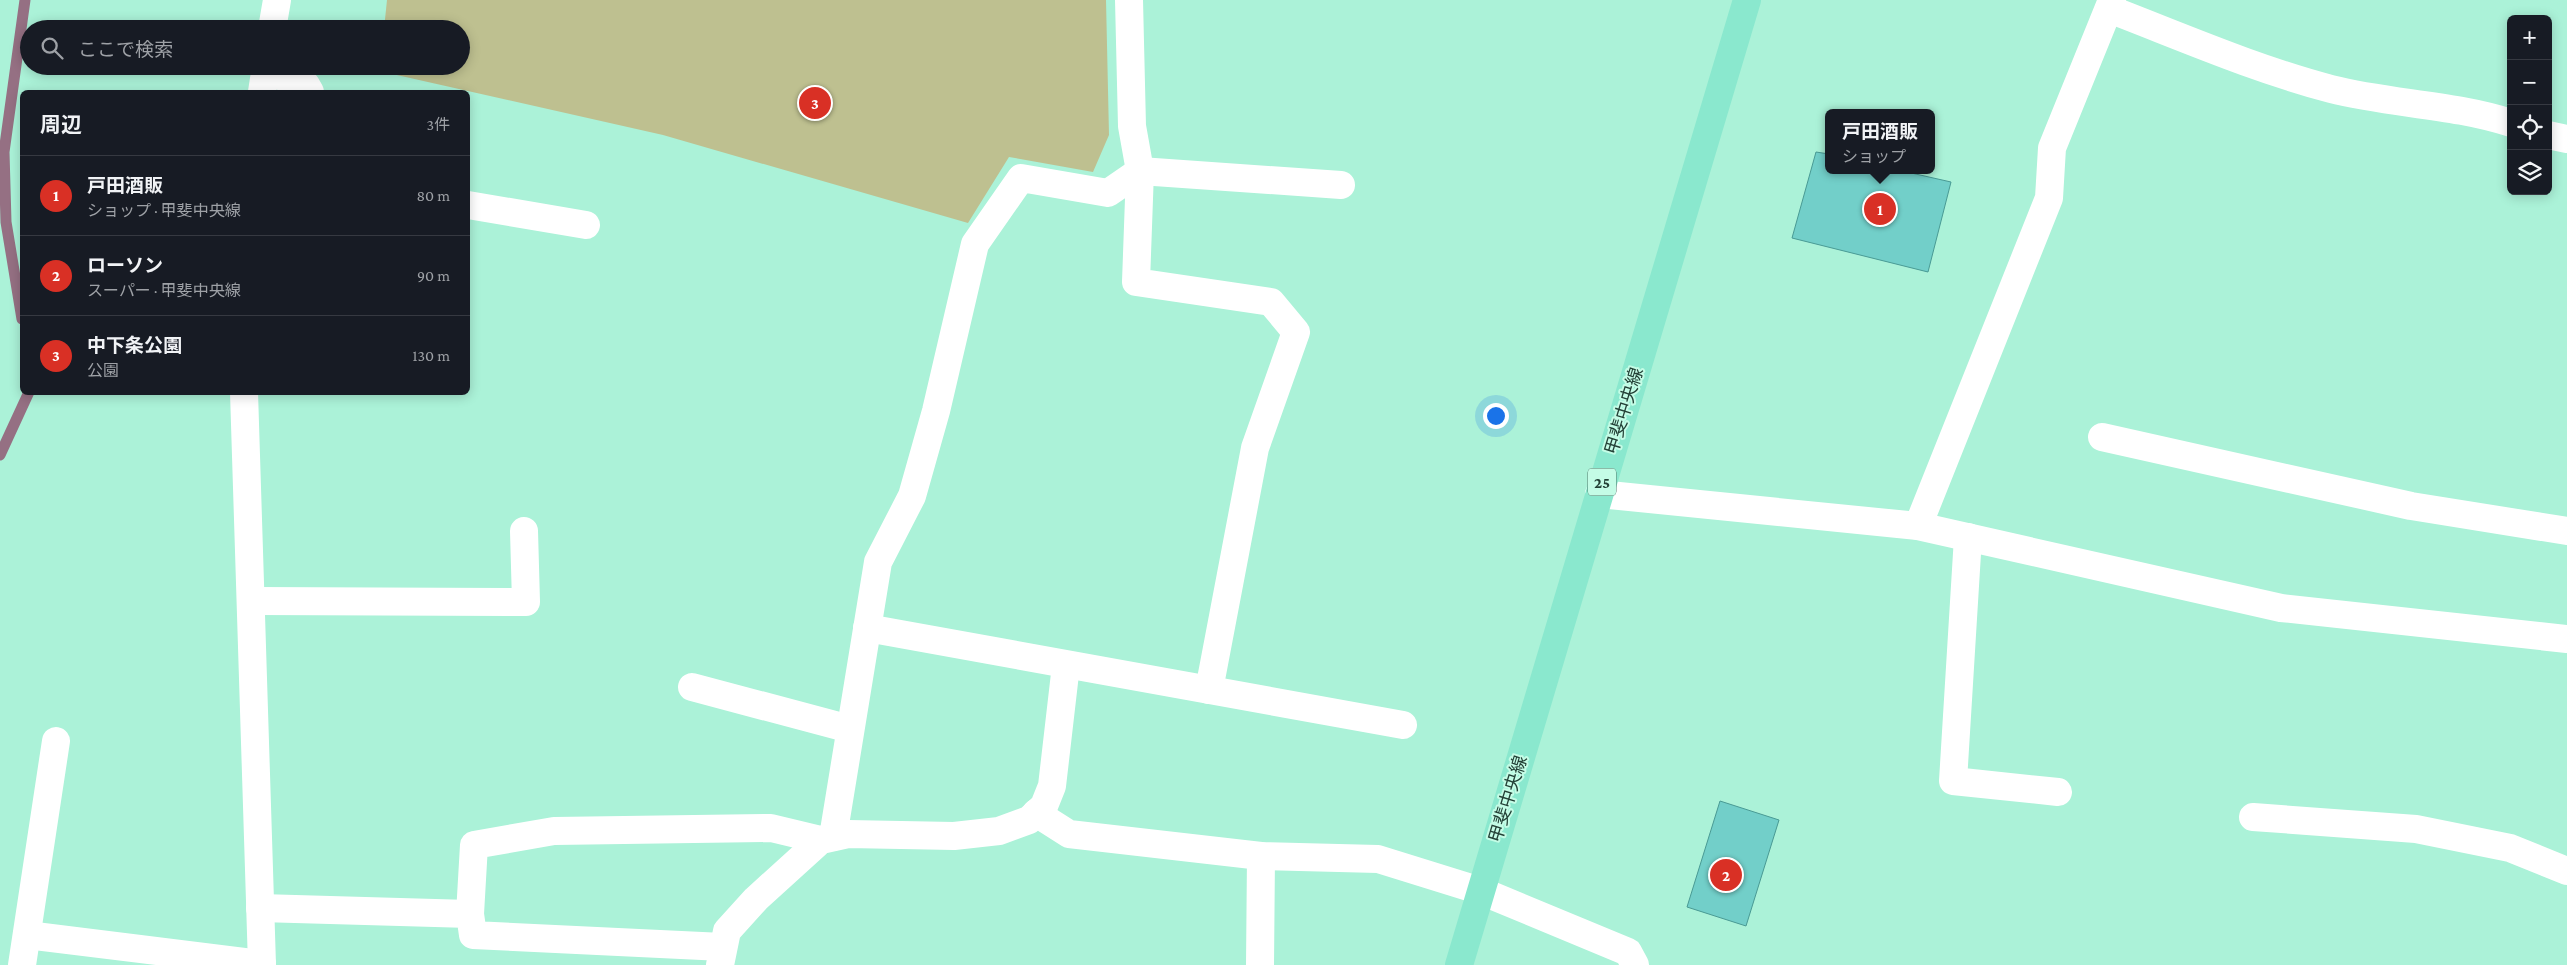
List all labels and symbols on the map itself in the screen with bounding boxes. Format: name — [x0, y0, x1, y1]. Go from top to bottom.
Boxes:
pin: 3 — [799, 84, 831, 122]
pin: 1 — [1864, 190, 1896, 228]
street label: 甲斐中央線 — [1601, 365, 1647, 457]
your location — [1483, 403, 1509, 429]
road number: 25 — [1588, 468, 1616, 496]
street label: 甲斐中央線 — [1485, 753, 1531, 845]
pin: 2 — [1710, 856, 1742, 894]

